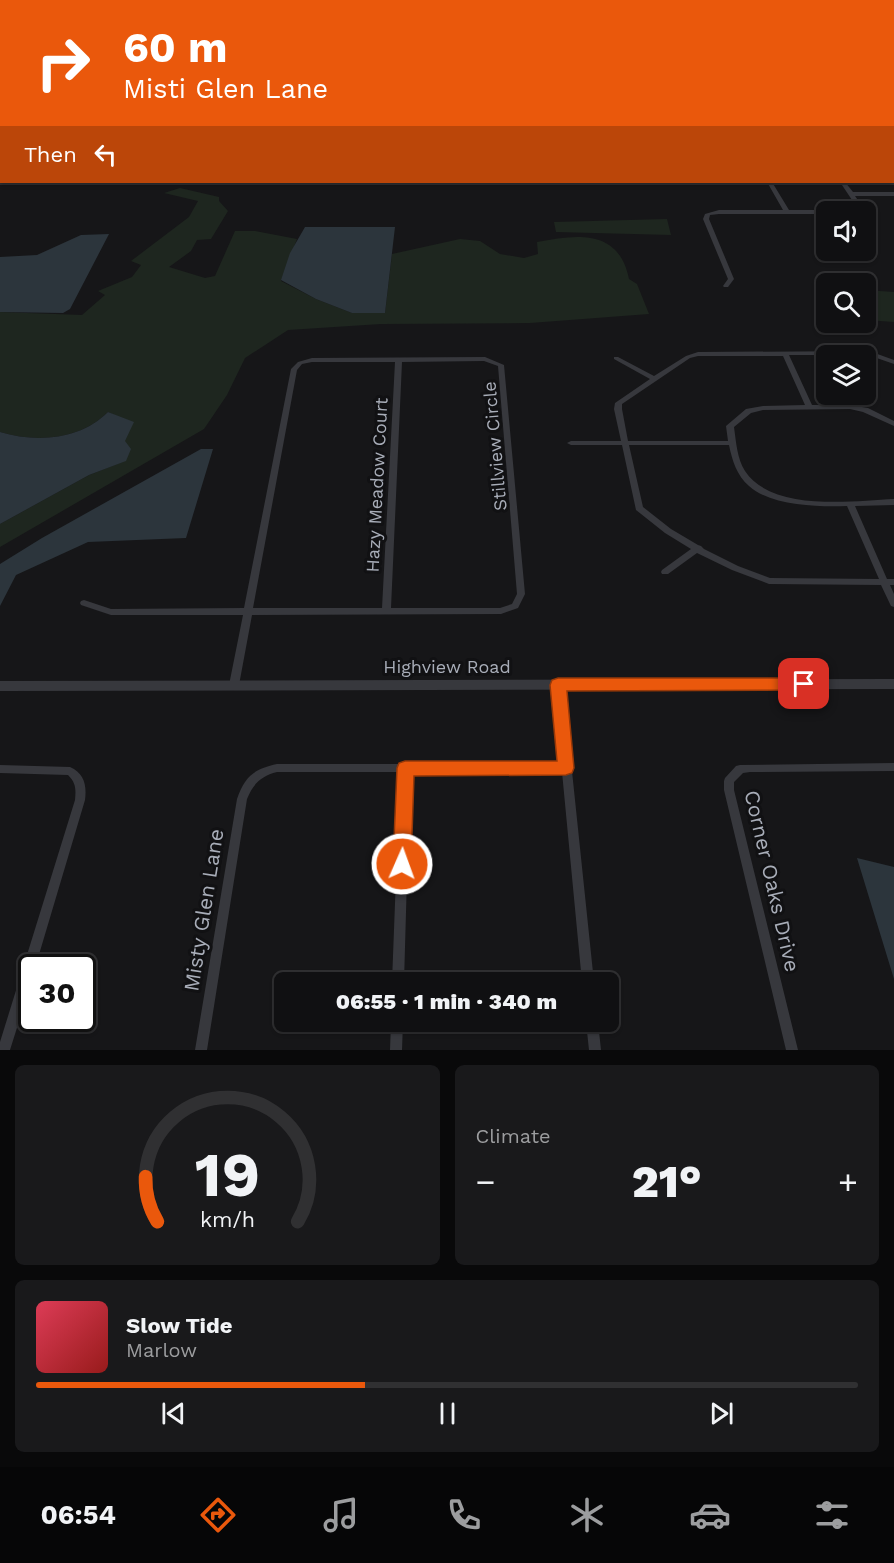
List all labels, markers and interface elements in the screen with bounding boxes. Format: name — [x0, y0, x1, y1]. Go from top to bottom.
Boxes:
text: 60 m — [123, 23, 227, 72]
icon: right — [24, 24, 102, 102]
text: Misti Glen Lane — [123, 73, 328, 105]
icon: left — [89, 138, 122, 171]
text: Then — [24, 142, 77, 167]
map controls — [816, 201, 876, 405]
button: sound — [816, 201, 876, 261]
button: search — [816, 273, 876, 333]
button: layers — [816, 345, 876, 405]
street label: Stillview Circle — [478, 380, 511, 512]
street label: Hazy Meadow Court — [361, 397, 392, 573]
street label: Highview Road — [383, 656, 511, 677]
pin — [778, 658, 829, 709]
icon: arrive — [787, 667, 820, 700]
street label: Corner Oaks Drive — [739, 788, 806, 974]
street label: Misty Glen Lane — [178, 827, 229, 993]
position arrow — [370, 832, 434, 896]
speed limit sign: 30 — [18, 954, 96, 1032]
text: 06:55 · 1 min · 340 m — [336, 989, 557, 1014]
text: Climate — [476, 1124, 551, 1148]
text: 19 — [195, 1138, 260, 1211]
text: 21° — [632, 1155, 702, 1208]
text: − — [476, 1162, 495, 1201]
text: + — [838, 1162, 858, 1201]
text: km/h — [200, 1207, 255, 1232]
text: Slow Tide — [126, 1313, 233, 1338]
text: Marlow — [126, 1338, 197, 1362]
icon: previous — [157, 1397, 190, 1430]
icon: pause — [431, 1397, 464, 1430]
icon: next — [705, 1397, 738, 1430]
icon: directions — [197, 1494, 239, 1536]
icon: music — [320, 1494, 362, 1536]
icon: phone — [443, 1494, 485, 1536]
icon: climate — [566, 1494, 608, 1536]
icon: car — [689, 1494, 731, 1536]
icon: filters — [811, 1494, 853, 1536]
text: 06:54 — [40, 1499, 116, 1531]

